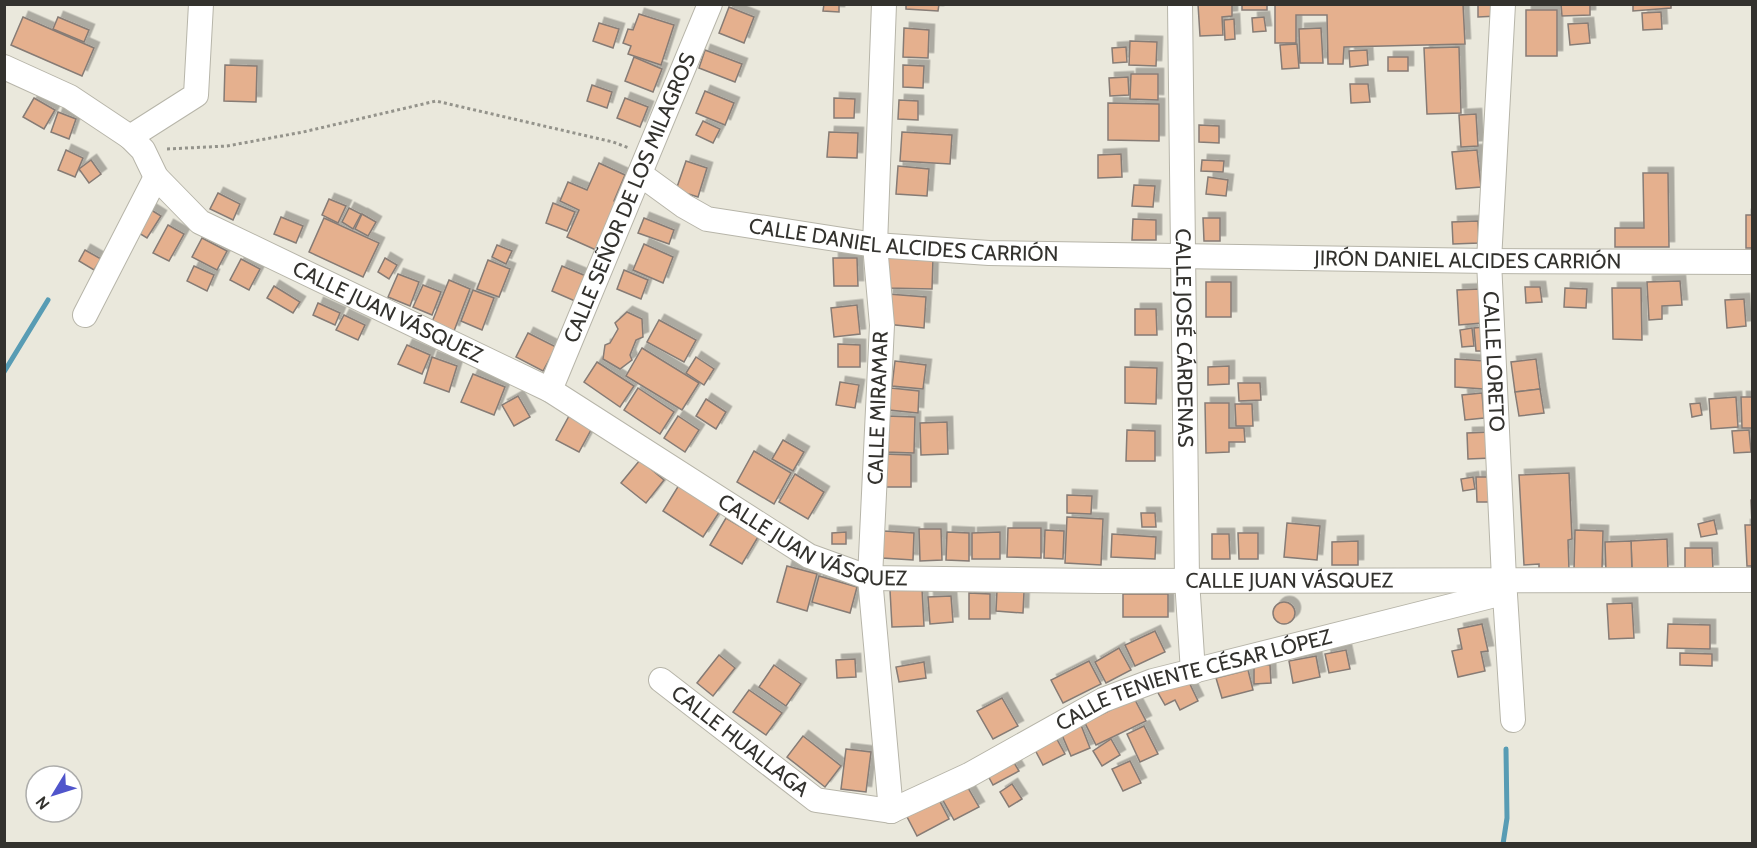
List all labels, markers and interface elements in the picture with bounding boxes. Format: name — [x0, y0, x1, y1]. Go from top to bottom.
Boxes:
street label: CALLE SEÑOR DE LOS MILAGROS — [558, 49, 700, 346]
street label: CALLE DANIEL ALCIDES CARRIÓN — [747, 213, 1059, 266]
street label: CALLE JOSÉ CÁRDENAS — [1171, 228, 1198, 448]
street label: JIRÓN DANIEL ALCIDES CARRIÓN — [1313, 245, 1621, 274]
street label: CALLE JUAN VÁSQUEZ — [289, 255, 487, 368]
street label: CALLE LORETO — [1478, 291, 1510, 432]
street label: CALLE MIRAMAR — [862, 330, 893, 485]
street label: CALLE JUAN VÁSQUEZ — [714, 488, 908, 590]
street label: CALLE JUAN VÁSQUEZ — [1186, 568, 1394, 593]
street label: CALLE TENIENTE CÉSAR LÓPEZ — [1051, 624, 1334, 736]
street label: CALLE HUALLAGA — [667, 680, 814, 802]
north arrow — [24, 764, 84, 824]
text: N — [32, 793, 54, 813]

